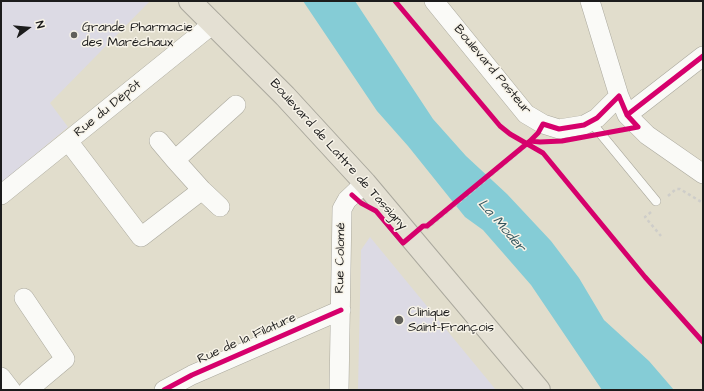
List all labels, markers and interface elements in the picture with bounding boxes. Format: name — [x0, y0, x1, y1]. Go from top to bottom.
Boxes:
north arrow — [8, 8, 48, 48]
text: N — [32, 19, 48, 30]
place label: Grande Pharmacie des Maréchaux — [82, 20, 193, 51]
street label: Boulevard Pasteur — [450, 22, 534, 118]
marker: Grande Pharmacie des Maréchaux — [69, 30, 79, 40]
street label: Boulevard de Lattre de Tassigny — [266, 76, 410, 234]
street label: Rue du Dépôt — [71, 77, 145, 141]
water label: La Moder — [474, 196, 528, 256]
street label: Rue Colomé — [333, 222, 349, 294]
place label: Clinique Saint-François — [408, 305, 494, 336]
street label: Rue de la Filature — [195, 310, 299, 368]
marker: Clinique Saint-François — [393, 314, 405, 326]

